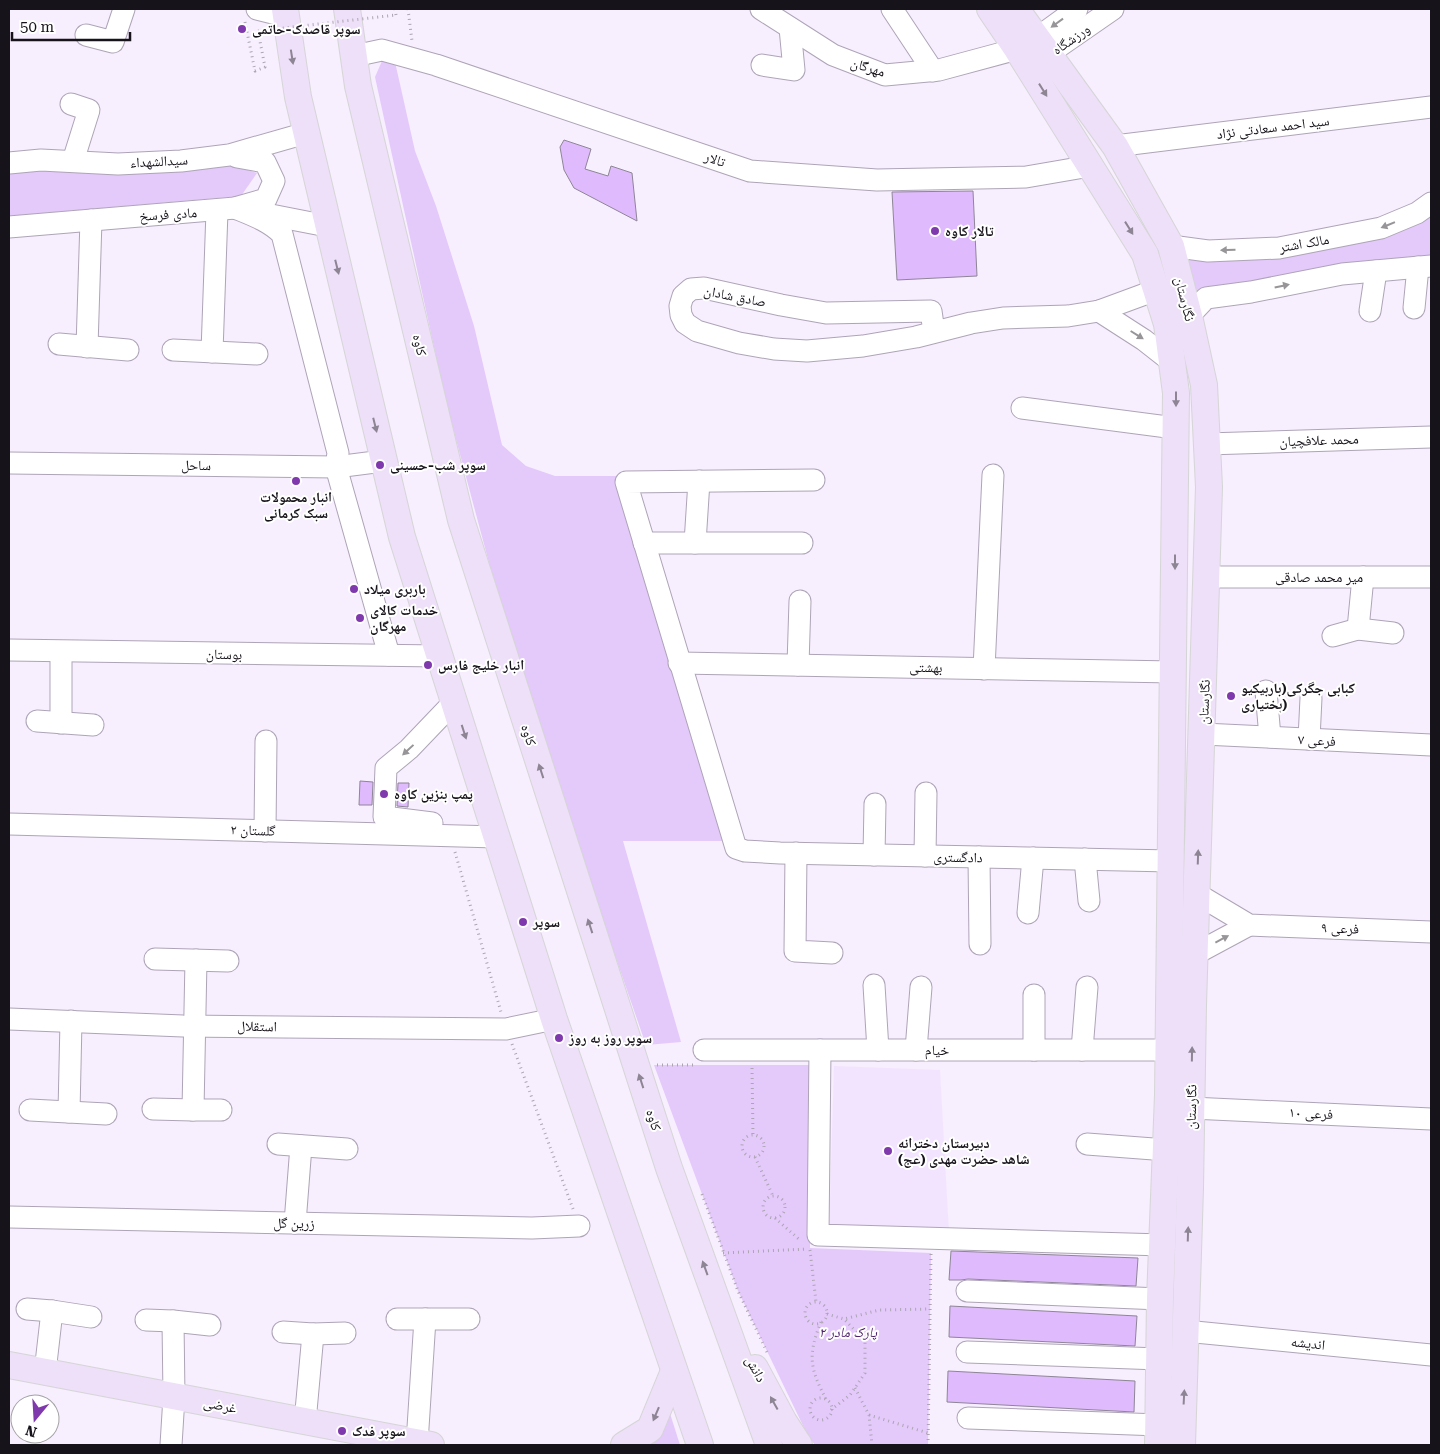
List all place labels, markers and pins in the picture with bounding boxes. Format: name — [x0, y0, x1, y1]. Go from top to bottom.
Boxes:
place label: سوپر قاصدک-حاتمی — [252, 21, 361, 38]
marker: سوپر قاصدک-حاتمی — [236, 23, 248, 35]
place label: تالار کاوه — [945, 223, 994, 239]
marker: تالار کاوه — [929, 225, 941, 237]
place label: سوپر شب-حسینی — [390, 457, 486, 474]
marker: سوپر شب-حسینی — [374, 459, 386, 471]
marker: انبار محمولات سبک کرمانی — [290, 475, 302, 487]
place label: انبار محمولات سبک کرمانی — [260, 489, 332, 522]
place label: باربری میلاد — [364, 581, 426, 598]
marker: باربری میلاد — [348, 583, 360, 595]
place label: خدمات کالای مهرگان — [370, 602, 438, 635]
marker: خدمات کالای مهرگان — [354, 612, 366, 624]
place label: انبار خلیج فارس — [438, 657, 524, 674]
marker: انبار خلیج فارس — [422, 659, 434, 671]
place label: کبابی جگرکی(باربیکیو بختیاری) — [1241, 680, 1355, 713]
marker: کبابی جگرکی(باربیکیو بختیاری) — [1225, 690, 1237, 702]
place label: پمپ بنزین کاوه — [394, 786, 473, 803]
marker: پمپ بنزین کاوه — [378, 788, 390, 800]
place label: سوپر — [532, 914, 560, 931]
marker: سوپر — [517, 916, 529, 928]
place label: سوپر روز به روز — [568, 1030, 652, 1047]
marker: سوپر روز به روز — [553, 1032, 565, 1044]
place label: دبیرستان دخترانه شاهد حضرت مهدی (عج) — [898, 1135, 1030, 1168]
marker: دبیرستان دخترانه شاهد حضرت مهدی (عج) — [882, 1145, 894, 1157]
place label: سوپر فدک — [352, 1423, 406, 1440]
marker: سوپر فدک — [336, 1425, 348, 1437]

